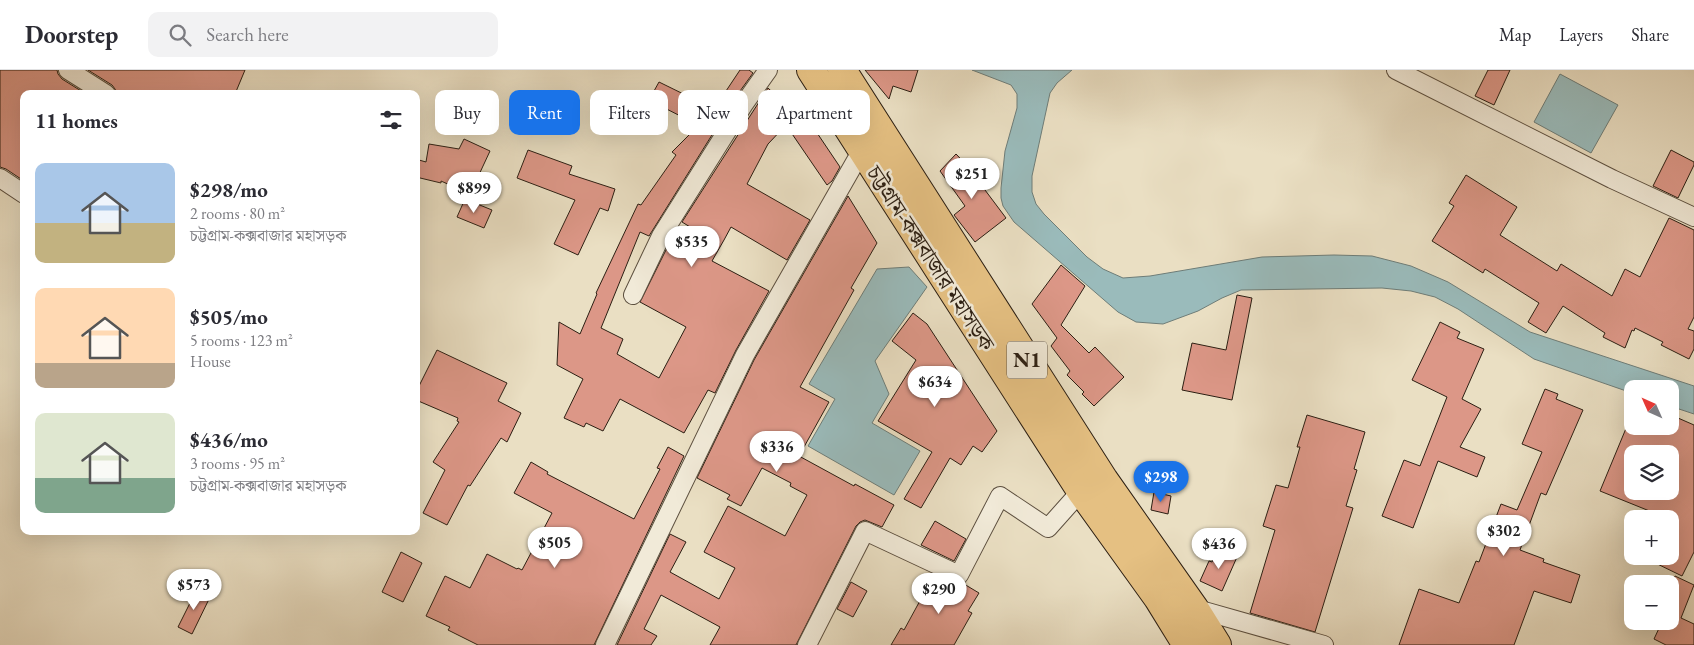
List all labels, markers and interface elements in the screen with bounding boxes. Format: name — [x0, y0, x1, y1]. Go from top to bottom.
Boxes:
search box — [148, 12, 498, 57]
text: Doorstep — [25, 19, 118, 50]
icon: search — [166, 21, 194, 49]
text: Search here — [206, 22, 289, 47]
text: Map — [1499, 23, 1531, 46]
text: Layers — [1559, 23, 1603, 46]
text: Share — [1631, 23, 1669, 46]
chip: Buy — [435, 90, 499, 135]
chip: Rent — [509, 90, 580, 135]
chip: Filters — [590, 90, 668, 135]
chip: New — [678, 90, 748, 135]
chip: Apartment — [758, 90, 870, 135]
icon: filters — [377, 106, 405, 134]
text: 11 homes — [35, 107, 118, 134]
pin: $251 — [942, 158, 1002, 200]
street label: চট্টগ্রাম-কক্সবাজার মহাসড়ক — [859, 159, 1002, 358]
text: $251 — [956, 163, 988, 184]
pin: $899 — [444, 172, 504, 214]
text: $298/mo — [190, 176, 268, 203]
text: $899 — [458, 177, 490, 198]
icon: home — [75, 183, 135, 243]
text: 2 rooms · 80 m² — [190, 203, 285, 224]
text: চট্টগ্রাম-কক্সবাজার মহাসড়ক — [190, 225, 346, 246]
pin: $535 — [662, 226, 722, 268]
text: $535 — [676, 231, 708, 252]
text: $505/mo — [190, 303, 268, 330]
icon: home — [75, 308, 135, 368]
text: 5 rooms · 123 m² — [190, 330, 293, 351]
road number: N1 — [1007, 342, 1047, 378]
text: House — [190, 351, 231, 372]
pin: $634 — [905, 366, 965, 408]
text: $634 — [919, 371, 951, 392]
north arrow — [1624, 380, 1679, 435]
map controls — [1624, 380, 1679, 630]
text: $436/mo — [190, 426, 268, 453]
pin: $336 — [747, 430, 807, 473]
icon: home — [75, 433, 135, 493]
text: $336 — [761, 436, 793, 457]
button: layers — [1624, 445, 1679, 500]
text: 3 rooms · 95 m² — [190, 453, 285, 474]
pin: $298 — [1131, 460, 1191, 503]
text: $298 — [1145, 466, 1177, 487]
text: চট্টগ্রাম-কক্সবাজার মহাসড়ক — [190, 475, 346, 496]
button: + — [1624, 510, 1679, 565]
pin: $302 — [1474, 514, 1534, 557]
text: $302 — [1488, 520, 1520, 541]
pin: $505 — [525, 526, 585, 569]
pin: $436 — [1189, 528, 1249, 570]
text: $505 — [539, 532, 571, 553]
text: $436 — [1203, 533, 1235, 554]
pin: $573 — [164, 568, 224, 611]
pin: $290 — [909, 572, 969, 615]
text: $573 — [178, 574, 210, 595]
button: − — [1624, 575, 1679, 630]
text: $290 — [923, 578, 955, 599]

